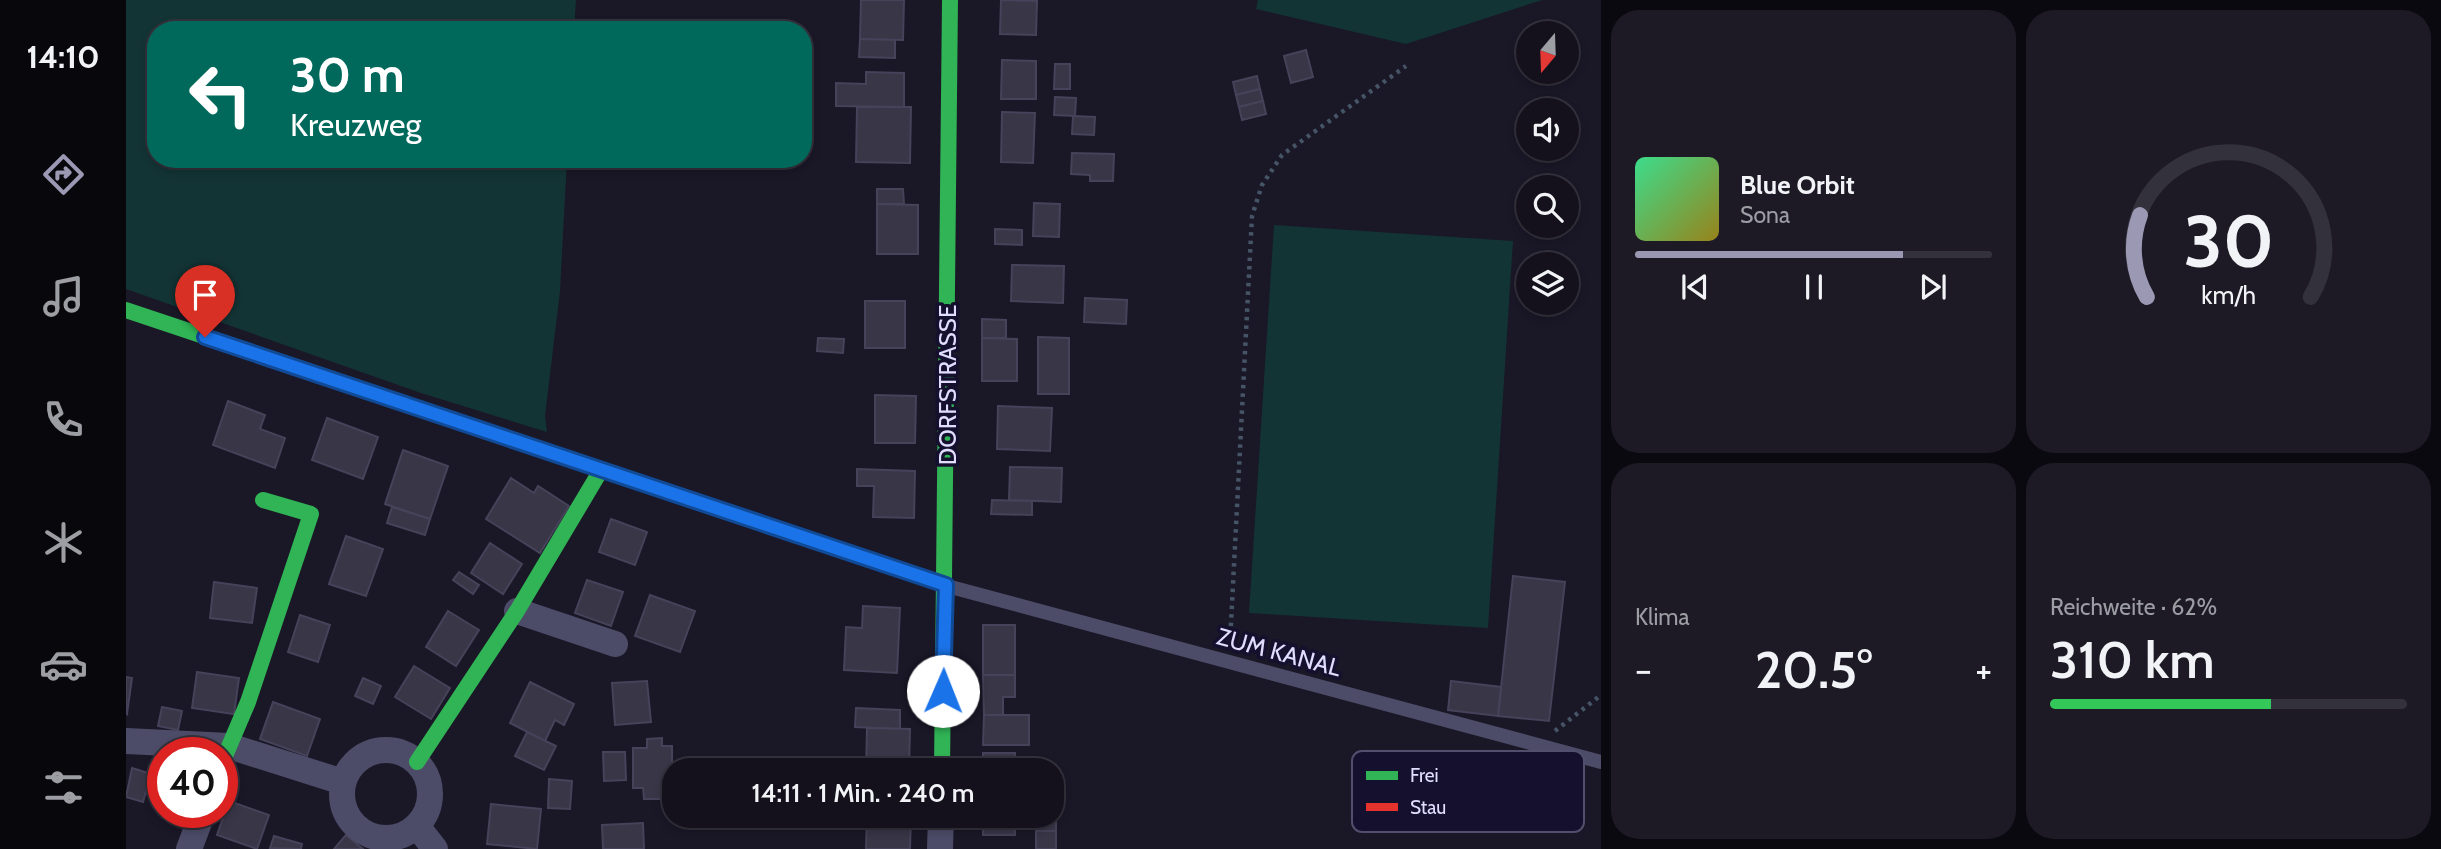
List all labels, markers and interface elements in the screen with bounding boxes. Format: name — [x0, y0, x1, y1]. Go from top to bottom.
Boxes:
north arrow — [1516, 21, 1578, 84]
map controls — [1516, 21, 1579, 315]
text: 14:10 — [26, 37, 100, 76]
text: 30 m — [290, 45, 405, 104]
icon: left — [175, 49, 266, 140]
button: sound — [1516, 98, 1579, 161]
text: Kreuzweg — [290, 105, 421, 144]
icon: directions — [39, 150, 88, 199]
text: Blue Orbit — [1740, 169, 1855, 201]
button: search — [1516, 175, 1579, 238]
text: 30 — [2183, 198, 2274, 286]
text: Sona — [1740, 201, 1790, 229]
button: layers — [1516, 252, 1579, 315]
pin — [175, 265, 235, 337]
icon: previous — [1676, 268, 1714, 306]
icon: pause — [1795, 268, 1833, 306]
icon: next — [1914, 268, 1952, 306]
icon: music — [39, 272, 88, 321]
icon: arrive — [186, 276, 224, 314]
text: km/h — [2201, 280, 2256, 310]
street label: DORFSTRASSE — [933, 305, 962, 465]
icon: phone — [39, 395, 88, 444]
icon: climate — [39, 518, 88, 567]
text: Reichweite · 62% — [2050, 593, 2217, 621]
text: Klima — [1635, 603, 1690, 631]
street label: ZUM KANAL — [1214, 622, 1344, 682]
text: 310 km — [2050, 628, 2215, 691]
text: 20.5° — [1755, 638, 1872, 701]
icon: car — [39, 640, 88, 689]
text: − — [1635, 646, 1652, 693]
text: + — [1975, 646, 1992, 693]
position arrow — [906, 654, 980, 728]
speed limit sign: 40 — [147, 737, 238, 828]
legend — [1352, 751, 1584, 832]
icon: filters — [39, 763, 88, 812]
text: Frei — [1410, 764, 1439, 787]
text: 14:11 · 1 Min. · 240 m — [751, 777, 975, 809]
text: Stau — [1410, 796, 1446, 819]

